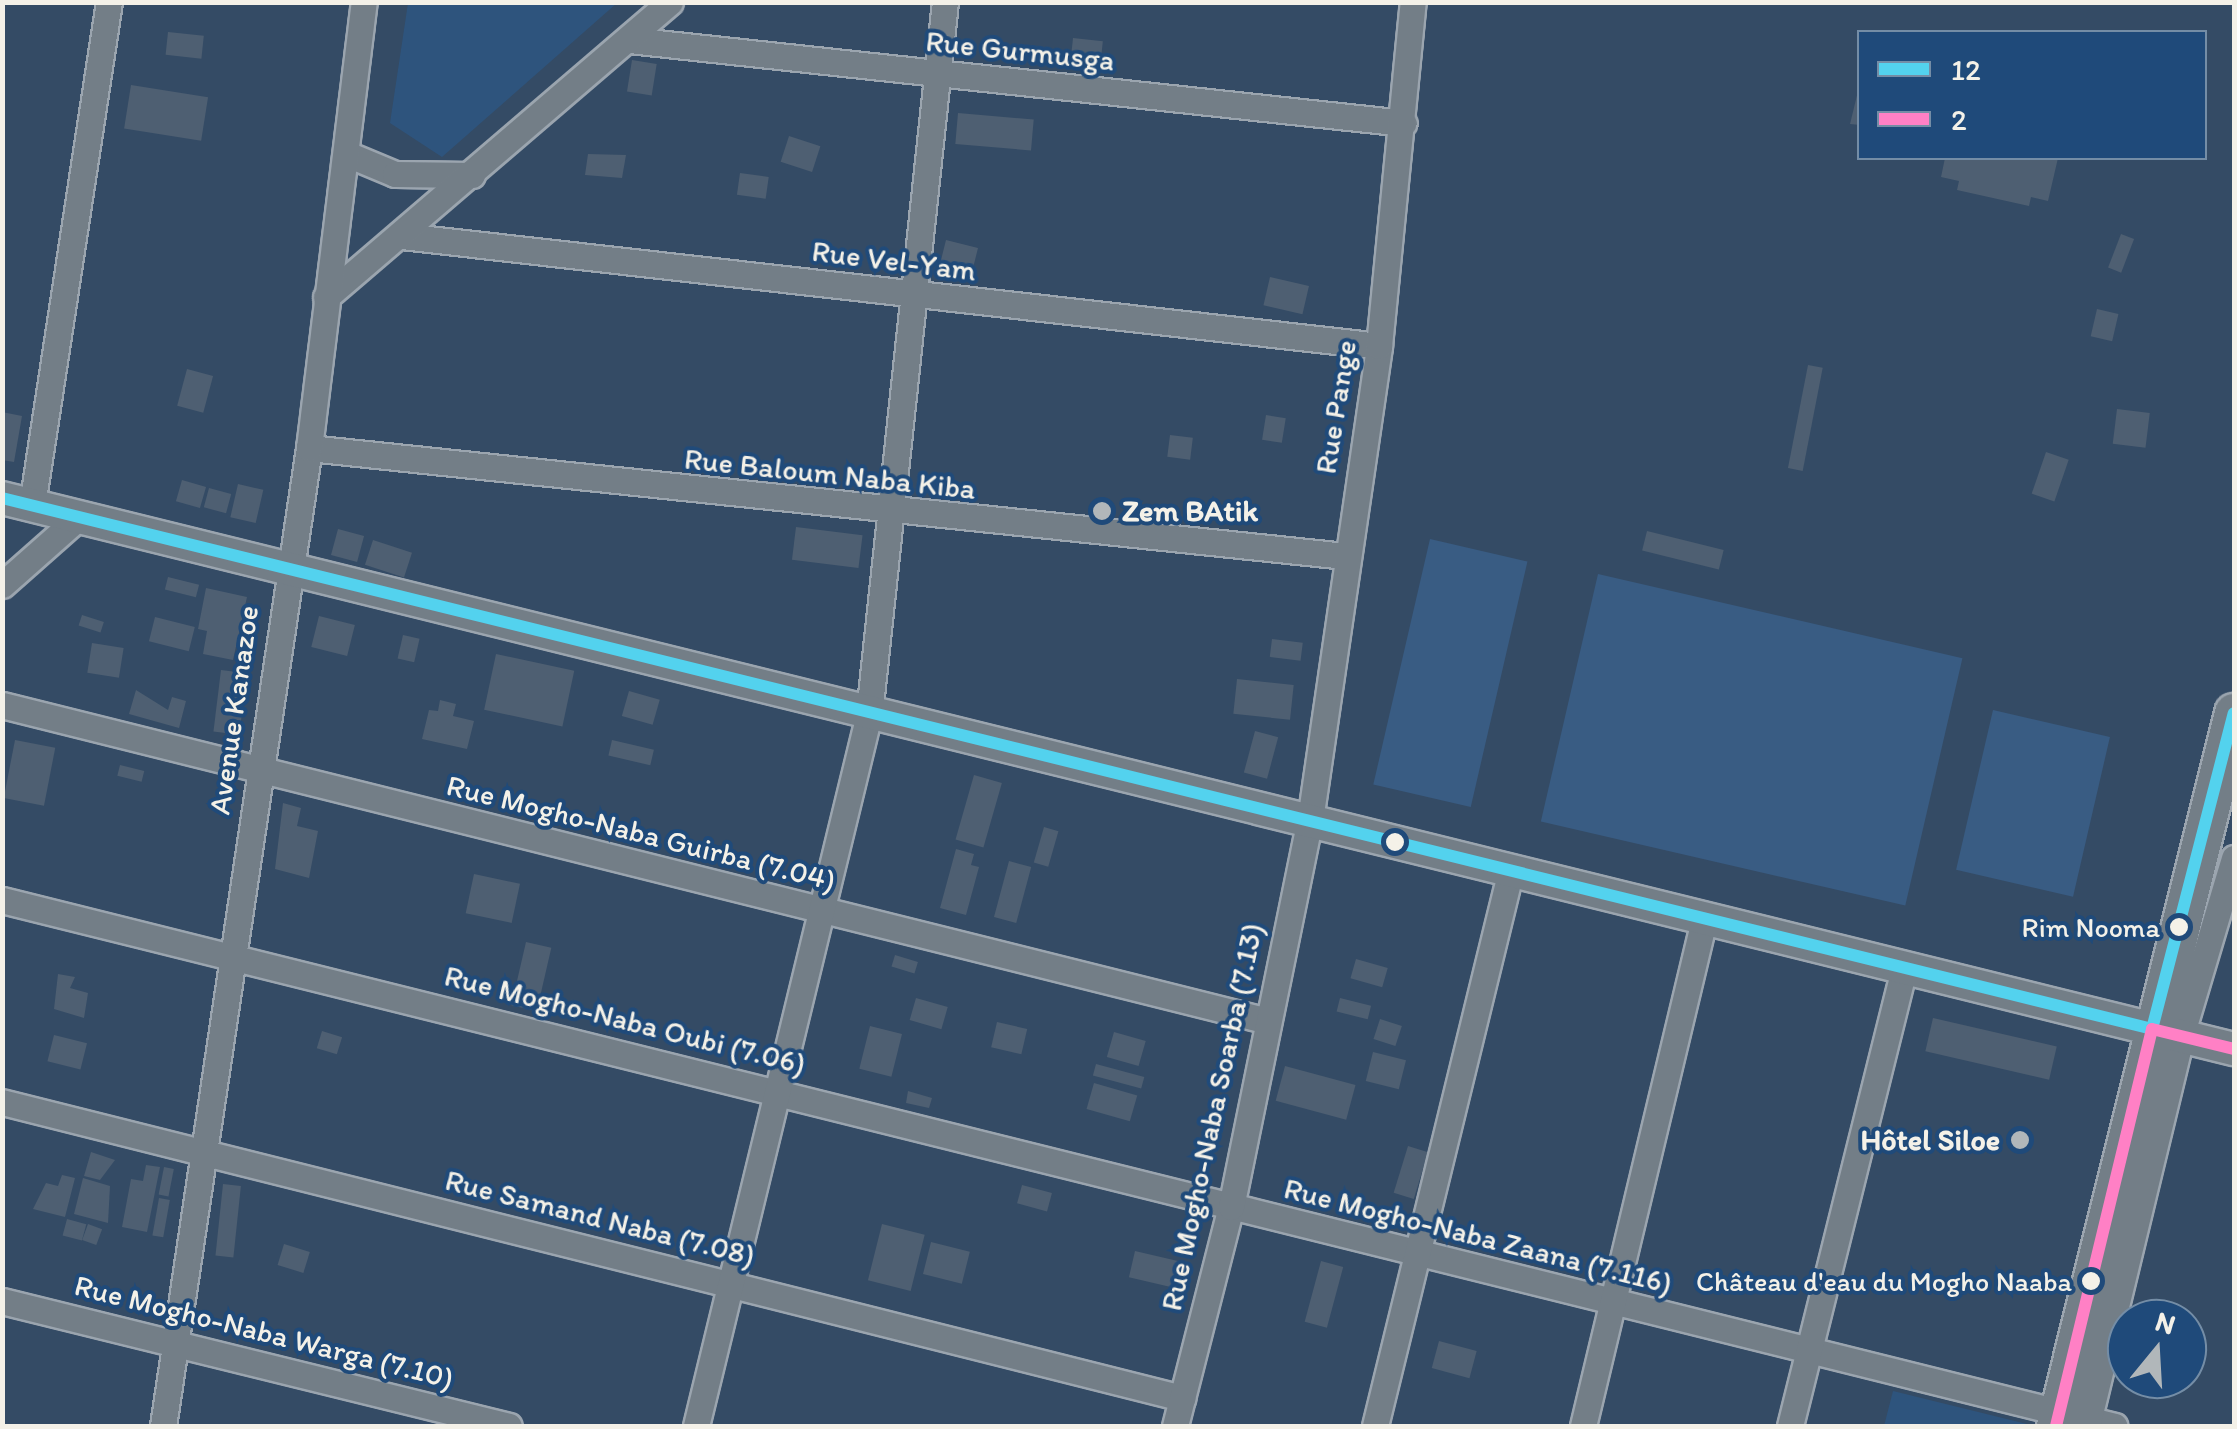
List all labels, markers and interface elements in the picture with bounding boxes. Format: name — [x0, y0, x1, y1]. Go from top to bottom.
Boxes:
street label: Rue Gurmusga — [924, 23, 1116, 79]
legend — [1857, 30, 2207, 160]
text: 12 — [1951, 51, 1981, 88]
text: 2 — [1951, 101, 1967, 138]
street label: Rue Vel-Yam — [811, 233, 977, 289]
street label: Rue Pange — [1308, 338, 1364, 476]
street label: Rue Baloum Naba Kiba — [683, 441, 977, 507]
place label: Zem BAtik — [1122, 493, 1258, 529]
marker: Zem BAtik — [1091, 500, 1113, 522]
street label: Avenue Kanazoe — [202, 603, 266, 817]
street label: Rue Mogho-Naba Guirba (7.04) — [443, 767, 839, 899]
unlabelled marker — [1385, 832, 1405, 852]
place label: Rim Nooma — [2021, 910, 2160, 944]
marker: Rim Nooma — [2169, 917, 2189, 937]
street label: Rue Mogho-Naba Soarba (7.13) — [1153, 920, 1271, 1314]
street label: Rue Mogho-Naba Oubi (7.06) — [441, 958, 809, 1082]
place label: Hôtel Siloe — [1860, 1122, 2000, 1158]
marker: Hôtel Siloe — [2009, 1129, 2031, 1151]
street label: Rue Samand Naba (7.08) — [442, 1162, 758, 1274]
street label: Rue Mogho-Naba Zaana (7.116) — [1280, 1170, 1676, 1302]
place label: Château d'eau du Mogho Naaba — [1696, 1264, 2072, 1298]
street label: Rue Mogho-Naba Warga (7.10) — [71, 1267, 457, 1397]
marker: Château d'eau du Mogho Naaba — [2081, 1271, 2101, 1291]
north arrow — [2107, 1299, 2207, 1399]
text: N — [2151, 1303, 2180, 1341]

